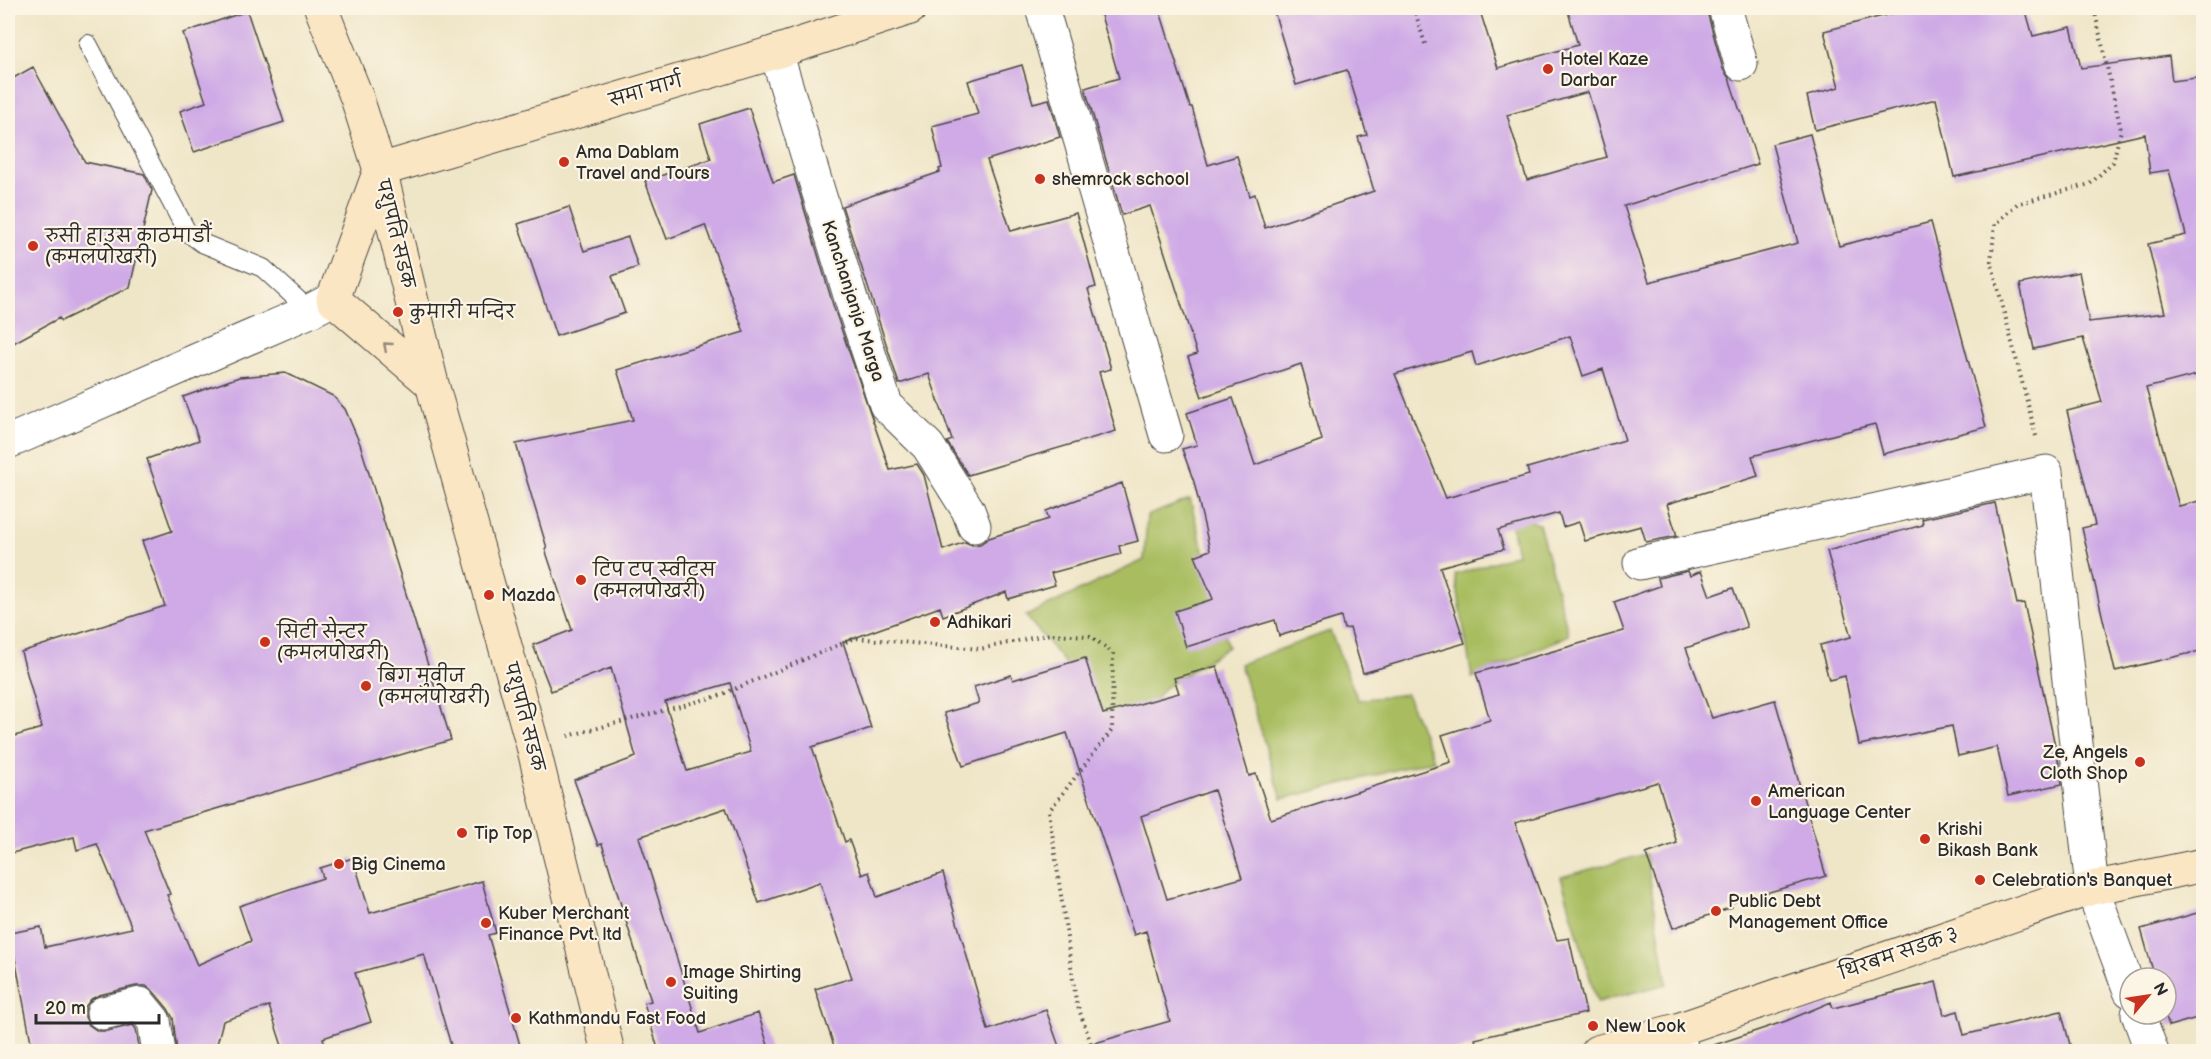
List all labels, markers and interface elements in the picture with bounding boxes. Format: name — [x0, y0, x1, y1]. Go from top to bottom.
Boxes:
place label: Hotel Kaze Darbar — [1560, 49, 1649, 91]
marker: Hotel Kaze Darbar — [1541, 62, 1555, 76]
street label: समा मार्ग — [605, 66, 686, 112]
place label: Ama Dablam Travel and Tours — [576, 142, 710, 184]
marker: Ama Dablam Travel and Tours — [557, 155, 571, 169]
place label: shemrock school — [1052, 169, 1189, 190]
marker: shemrock school — [1033, 172, 1047, 186]
street label: पशुपति सडक — [369, 176, 423, 292]
street label: Kanchanjanja Marga — [817, 218, 889, 384]
place label: रुसी हाउस काठमाडौं (कमलपोखरी) — [44, 220, 213, 268]
marker: रुसी हाउस काठमाडौं (कमलपोखरी) — [26, 239, 40, 253]
place label: कुमारी मन्दिर — [409, 298, 516, 324]
marker: कुमारी मन्दिर — [391, 305, 405, 319]
one-way arrow — [383, 342, 394, 353]
place label: टिप टप स्वीट्स (कमलपोखरी) — [592, 556, 716, 602]
marker: टिप टप स्वीट्स (कमलपोखरी) — [574, 573, 588, 587]
place label: Mazda — [501, 585, 556, 606]
marker: Mazda — [482, 588, 496, 602]
place label: Adhikari — [947, 612, 1012, 633]
marker: Adhikari — [928, 615, 942, 629]
place label: सिटी सेन्टर (कमलपोखरी) — [276, 616, 389, 664]
marker: सिटी सेन्टर (कमलपोखरी) — [258, 635, 272, 649]
street label: पशुपति सडक — [497, 659, 553, 775]
place label: बिग मुवीज (कमलपोखरी) — [377, 662, 490, 708]
marker: बिग मुवीज (कमलपोखरी) — [359, 679, 373, 693]
place label: Ze, Angels Cloth Shop — [2040, 742, 2128, 784]
marker: Ze, Angels Cloth Shop — [2133, 755, 2147, 769]
place label: American Language Center — [1768, 781, 1911, 823]
marker: American Language Center — [1749, 794, 1763, 808]
place label: Krishi Bikash Bank — [1937, 819, 2038, 861]
place label: Tip Top — [474, 823, 533, 844]
marker: Tip Top — [455, 826, 469, 840]
marker: Krishi Bikash Bank — [1918, 832, 1932, 846]
place label: Big Cinema — [351, 854, 446, 875]
marker: Big Cinema — [332, 857, 346, 871]
place label: Celebration's Banquet — [1992, 870, 2173, 891]
marker: Celebration's Banquet — [1973, 873, 1987, 887]
place label: Public Debt Management Office — [1728, 891, 1888, 933]
place label: Kuber Merchant Finance Pvt. ltd — [498, 903, 630, 945]
marker: Public Debt Management Office — [1709, 904, 1723, 918]
marker: Kuber Merchant Finance Pvt. ltd — [479, 916, 493, 930]
street label: थिरबम सडक ३ — [1834, 920, 1962, 985]
place label: Image Shirting Suiting — [683, 962, 801, 1004]
north arrow — [2118, 966, 2178, 1026]
marker: Image Shirting Suiting — [664, 975, 678, 989]
text: N — [2149, 980, 2171, 999]
scale bar — [36, 987, 159, 1025]
text: 20 m — [45, 998, 86, 1019]
place label: Kathmandu Fast Food — [528, 1008, 706, 1029]
marker: Kathmandu Fast Food — [509, 1011, 523, 1025]
place label: New Look — [1605, 1016, 1685, 1037]
marker: New Look — [1586, 1019, 1600, 1033]

